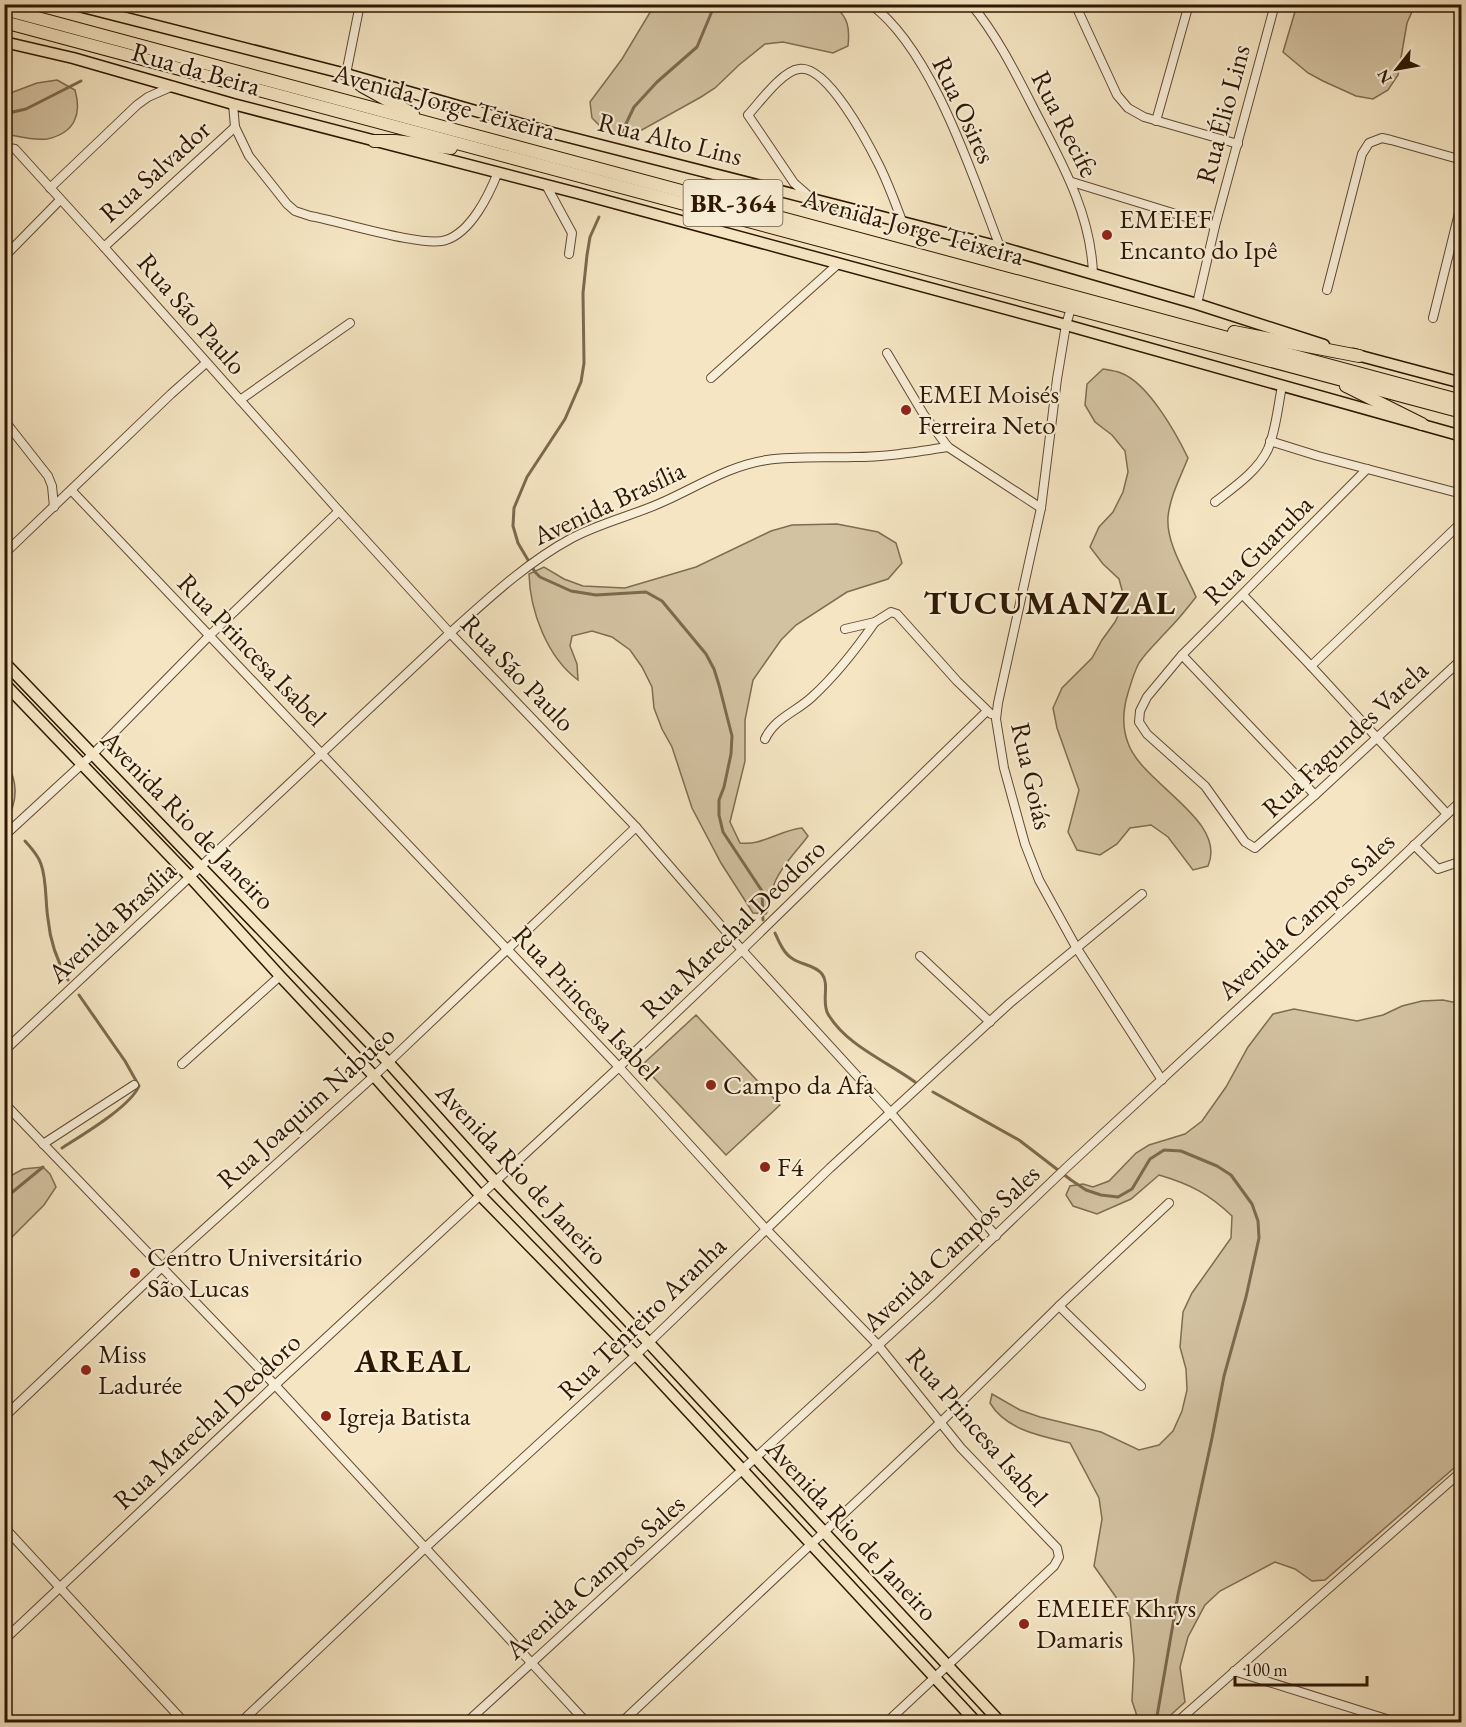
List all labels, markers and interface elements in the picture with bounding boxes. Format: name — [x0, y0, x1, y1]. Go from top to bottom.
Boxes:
street label: Rua da Beira — [128, 33, 265, 104]
north arrow — [1367, 39, 1427, 99]
street label: Rua Élio Lins — [1187, 41, 1258, 187]
street label: Rua Osires — [925, 51, 1004, 169]
street label: Avenida Jorge Teixeira — [328, 55, 559, 148]
street label: Rua Recife — [1024, 64, 1107, 183]
text: N — [1372, 65, 1397, 87]
street label: Rua Alto Lins — [594, 104, 746, 173]
street label: Rua Salvador — [92, 112, 218, 230]
road number: BR-364 — [684, 180, 783, 226]
street label: Avenida Jorge Teixeira — [797, 180, 1028, 273]
place label: EMEIEF Encanto do Ipê — [1119, 201, 1278, 267]
marker: EMEIEF Encanto do Ipê — [1100, 228, 1114, 242]
street label: Rua São Paulo — [130, 246, 255, 382]
place label: EMEI Moisés Ferreira Neto — [918, 376, 1059, 442]
marker: EMEI Moisés Ferreira Neto — [899, 403, 913, 417]
street label: Avenida Brasília — [526, 452, 691, 553]
street label: Rua Guaruba — [1195, 487, 1320, 612]
street label: Rua Princesa Isabel — [170, 566, 334, 734]
district label: TUCUMANZAL — [923, 581, 1177, 624]
street label: Rua São Paulo — [454, 606, 583, 739]
street label: Rua Fagundes Varela — [1254, 652, 1435, 825]
street label: Rua Goiás — [1003, 719, 1062, 833]
street label: Avenida Rio de Janeiro — [93, 721, 283, 917]
street label: Avenida Campos Sales — [1209, 824, 1402, 1008]
street label: Rua Marechal Deodoro — [633, 831, 833, 1026]
street label: Avenida Brasília — [39, 853, 184, 991]
street label: Rua Princesa Isabel — [505, 918, 667, 1088]
street label: Rua Joaquim Nabuco — [209, 1017, 402, 1196]
place label: Campo da Afa — [723, 1067, 874, 1102]
street label: Avenida Rio de Janeiro — [428, 1074, 616, 1272]
marker: Campo da Afa — [704, 1078, 718, 1092]
place label: F4 — [777, 1149, 805, 1184]
street label: Avenida Campos Sales — [854, 1156, 1047, 1340]
marker: F4 — [758, 1160, 772, 1174]
street label: Rua Tenreiro Aranha — [550, 1228, 733, 1407]
place label: Centro Universitário São Lucas — [147, 1239, 362, 1305]
marker: Centro Universitário São Lucas — [128, 1266, 142, 1280]
street label: Rua Marechal Deodoro — [105, 1324, 308, 1517]
place label: Miss Ladurée — [98, 1336, 182, 1402]
district label: AREAL — [353, 1339, 472, 1382]
street label: Rua Princesa Isabel — [899, 1340, 1056, 1514]
marker: Miss Ladurée — [79, 1363, 93, 1377]
place label: Igreja Batista — [338, 1398, 471, 1433]
marker: Igreja Batista — [319, 1409, 333, 1423]
street label: Avenida Rio de Janeiro — [758, 1430, 946, 1628]
street label: Avenida Campos Sales — [496, 1486, 692, 1667]
place label: EMEIEF Khrys Damaris — [1036, 1590, 1196, 1656]
marker: EMEIEF Khrys Damaris — [1017, 1617, 1031, 1631]
scale bar — [1235, 1649, 1367, 1687]
text: 100 m — [1244, 1658, 1288, 1681]

